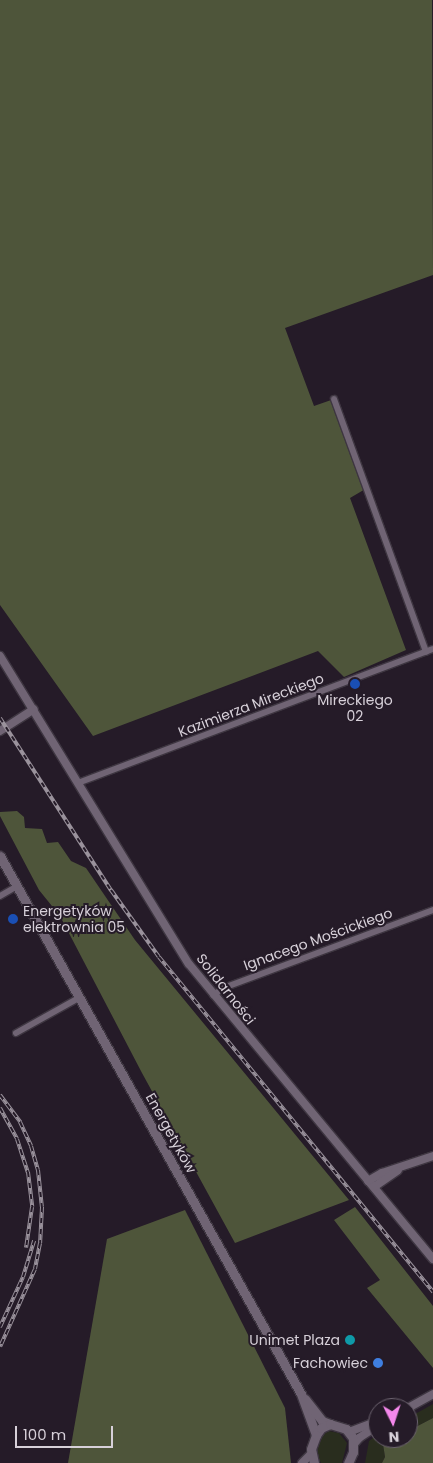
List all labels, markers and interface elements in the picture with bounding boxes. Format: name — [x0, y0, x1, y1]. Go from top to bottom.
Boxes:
street label: Kazimierza Mireckiego — [176, 669, 326, 741]
marker: Mireckiego 02 — [349, 678, 361, 690]
place label: Mireckiego 02 — [317, 692, 393, 724]
place label: Energetyków elektrownia 05 — [23, 903, 125, 936]
street label: Ignacego Mościckiego — [241, 904, 395, 974]
marker: Energetyków elektrownia 05 — [7, 913, 19, 925]
street label: Solidarności — [193, 950, 259, 1028]
street label: Energetyków — [142, 1090, 200, 1176]
place label: Unimet Plaza — [249, 1332, 340, 1348]
marker: Unimet Plaza — [344, 1334, 356, 1346]
place label: Fachowiec — [293, 1355, 368, 1371]
marker: Fachowiec — [372, 1357, 384, 1369]
north arrow — [368, 1398, 418, 1448]
scale bar — [18, 1416, 115, 1448]
text: 100 m — [23, 1424, 66, 1445]
text: N — [388, 1427, 400, 1447]

